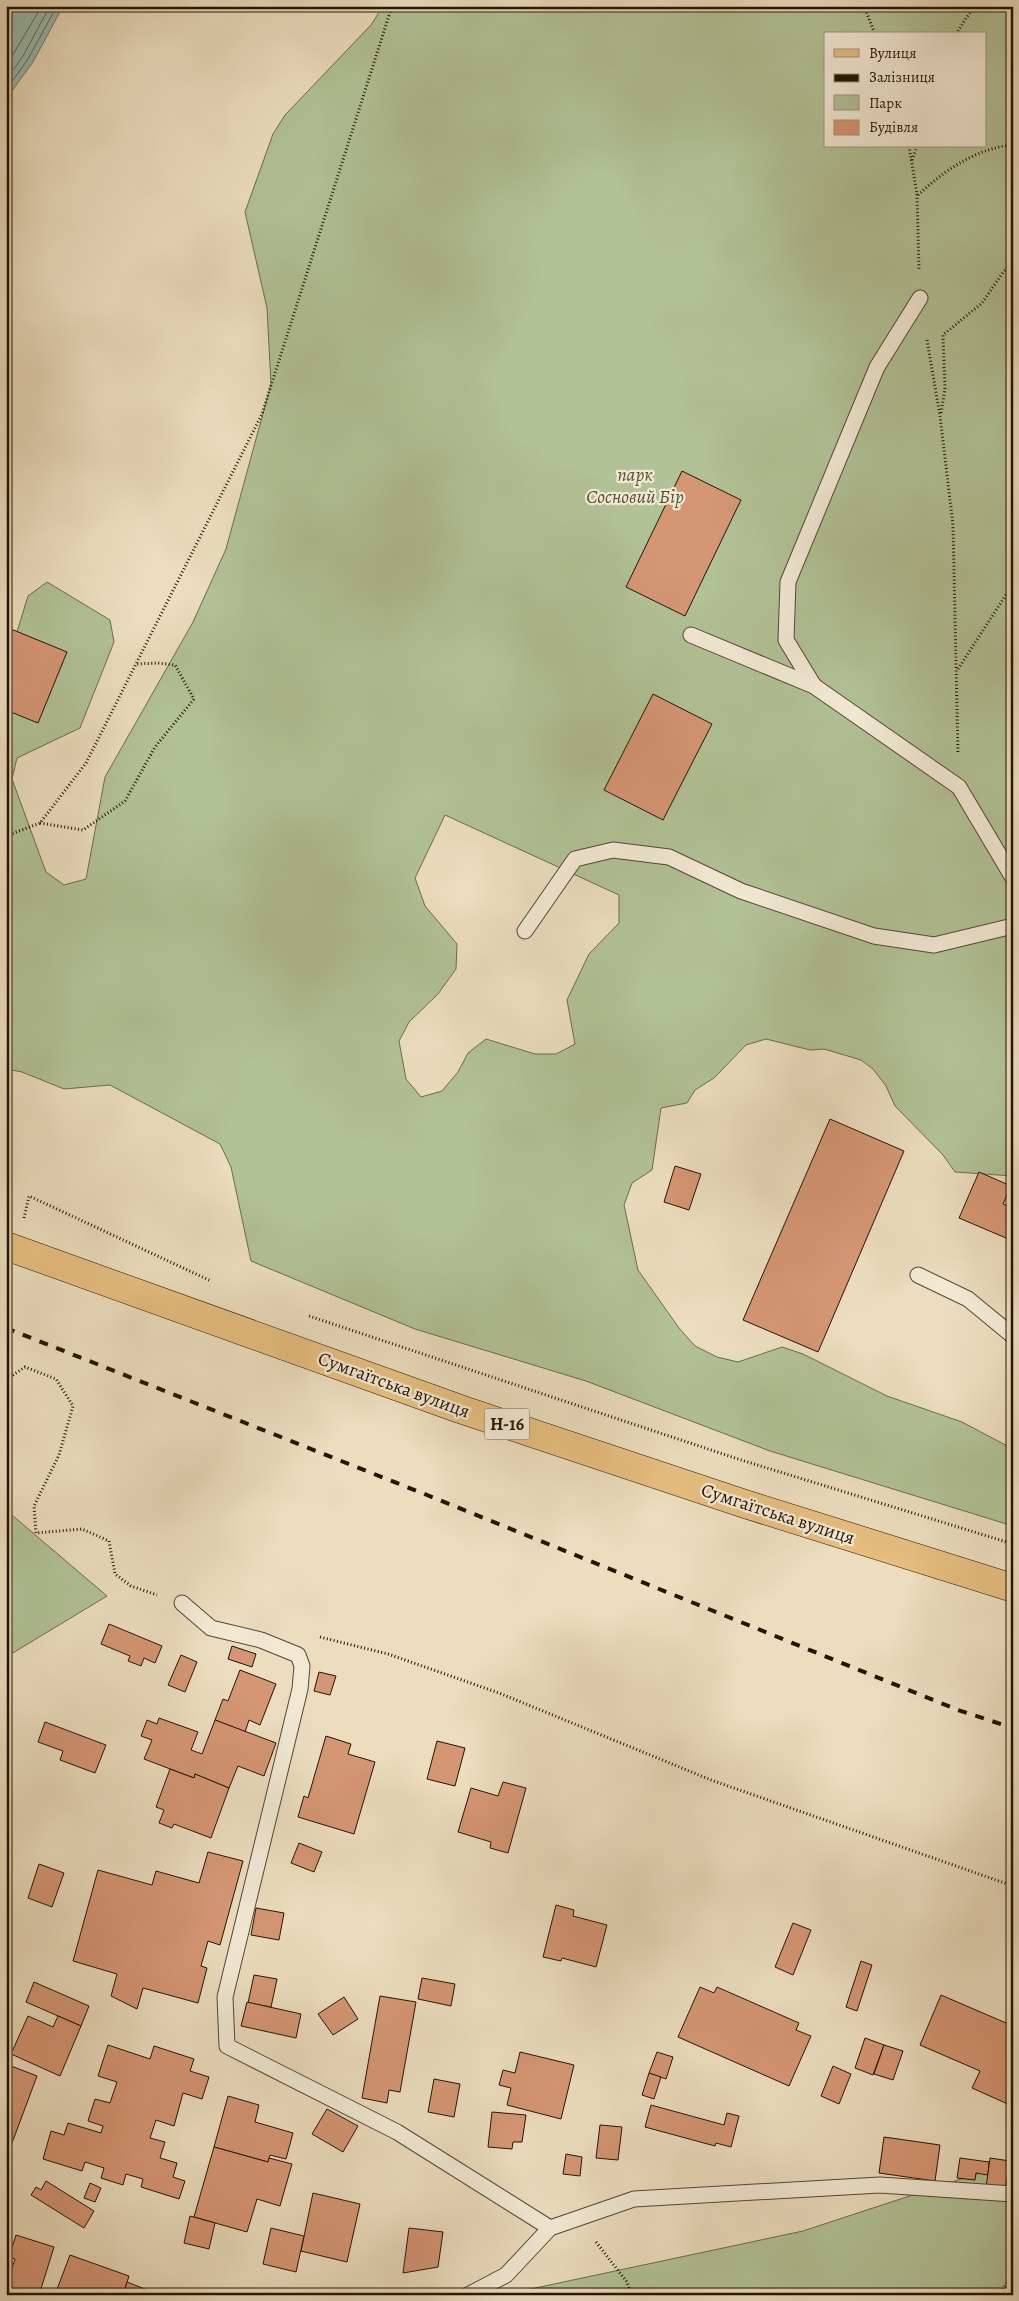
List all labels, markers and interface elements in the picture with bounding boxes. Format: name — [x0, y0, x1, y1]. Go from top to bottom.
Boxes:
legend — [824, 32, 986, 148]
text: Вулиця — [869, 43, 916, 63]
text: Залізниця — [869, 67, 935, 87]
text: Парк — [869, 93, 902, 113]
text: Будівля — [869, 117, 918, 137]
park label: парк Сосновий Бір — [586, 462, 684, 510]
street label: Сумгаїтська вулиця — [314, 1345, 474, 1425]
road number: Н-16 — [484, 1408, 530, 1440]
street label: Сумгаїтська вулиця — [698, 1477, 858, 1551]

